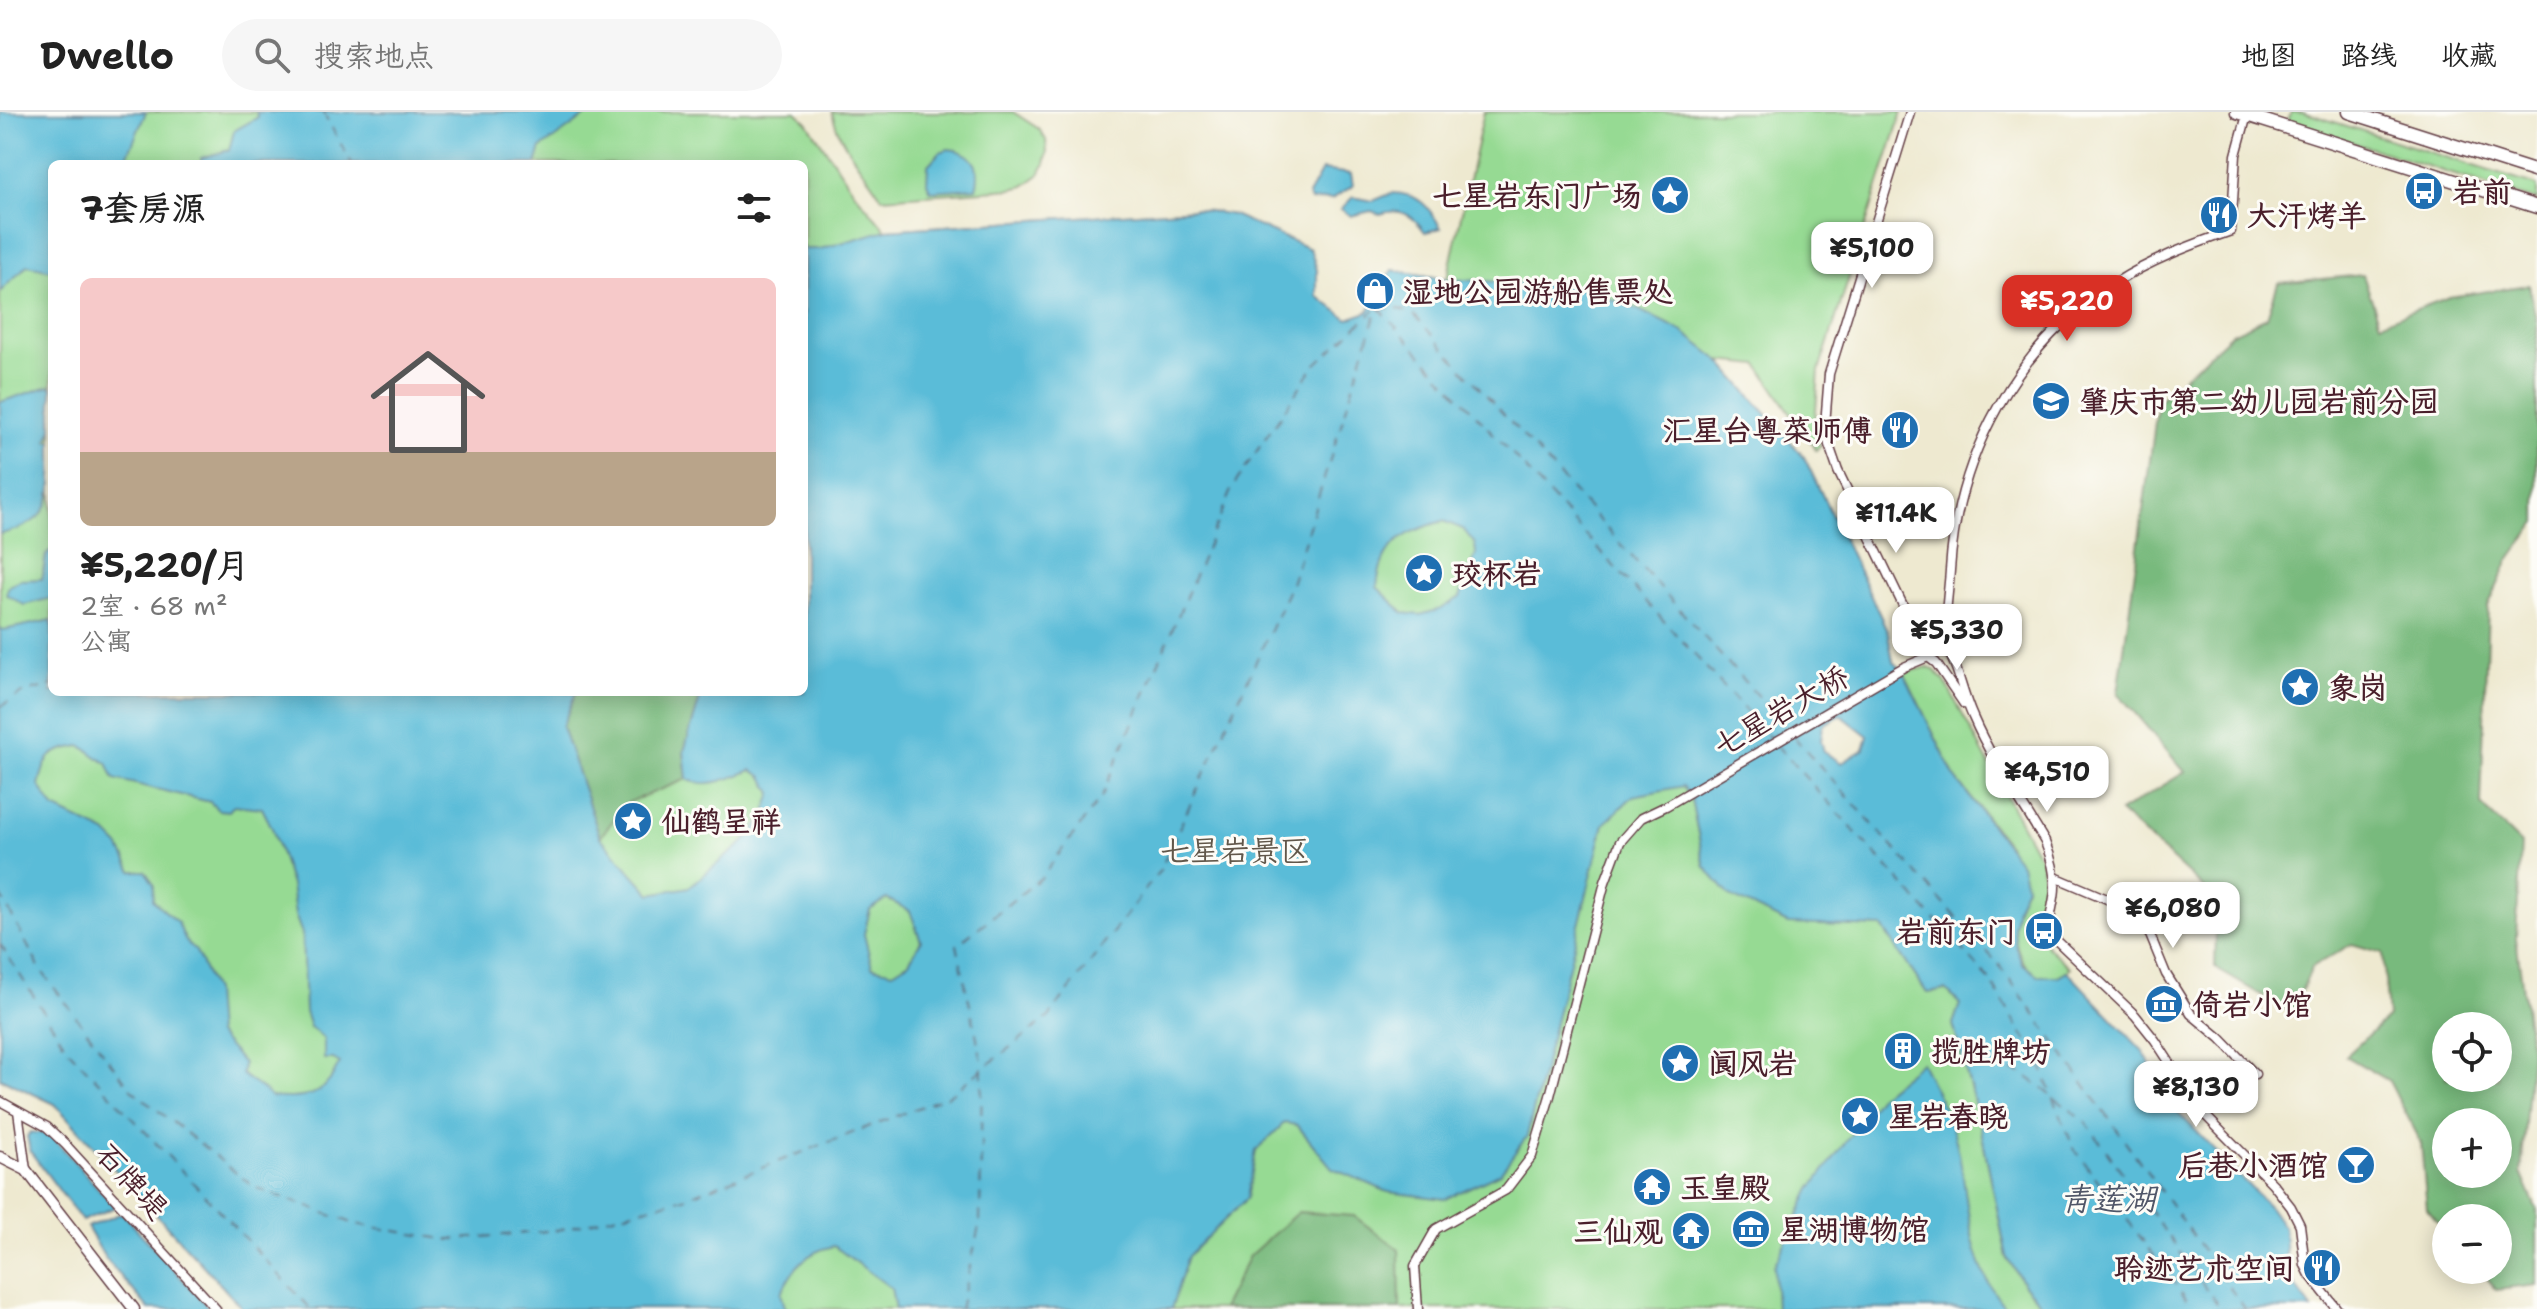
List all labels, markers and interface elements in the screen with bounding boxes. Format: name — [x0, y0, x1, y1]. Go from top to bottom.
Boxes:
search box — [222, 19, 782, 91]
text: Dwello — [40, 30, 174, 81]
icon: search — [250, 33, 294, 77]
text: 搜索地点 — [314, 35, 434, 76]
text: 地图 — [2241, 36, 2297, 74]
text: 路线 — [2341, 36, 2397, 74]
text: 收藏 — [2441, 36, 2497, 74]
bus stop icon: 岩前 — [2403, 170, 2445, 212]
place label: 岩前 — [2452, 171, 2512, 212]
place icon: 七星岩东门广场 — [1649, 174, 1691, 216]
place label: 七星岩东门广场 — [1432, 175, 1642, 216]
text: 7套房源 — [80, 185, 206, 231]
icon: filters — [732, 186, 776, 230]
restaurant icon: 大汗烤羊 — [2198, 194, 2240, 236]
place label: 大汗烤羊 — [2247, 195, 2367, 236]
pin: ¥5,100 — [1807, 222, 1937, 290]
text: ¥5,100 — [1829, 230, 1915, 265]
shop icon: 湿地公园游船售票处 — [1354, 270, 1396, 312]
place label: 湿地公园游船售票处 — [1403, 271, 1673, 312]
pin: ¥5,220 — [2002, 275, 2132, 343]
text: ¥5,220 — [2020, 283, 2114, 318]
icon: home — [356, 330, 500, 474]
school or university icon: 肇庆市第二幼儿园岩前分园 — [2030, 380, 2072, 422]
place label: 肇庆市第二幼儿园岩前分园 — [2079, 381, 2439, 422]
restaurant icon: 汇星台粤菜师傅 — [1879, 409, 1921, 451]
place label: 汇星台粤菜师傅 — [1662, 410, 1872, 451]
pin: ¥11.4K — [1831, 487, 1961, 555]
text: ¥11.4K — [1855, 495, 1937, 530]
text: ¥5,220/月 — [80, 542, 250, 588]
place icon: 珓杯岩 — [1403, 552, 1445, 594]
place label: 珓杯岩 — [1452, 553, 1542, 594]
text: 2室 · 68 m² — [80, 588, 228, 623]
pin: ¥5,330 — [1892, 604, 2022, 672]
text: ¥5,330 — [1910, 612, 2004, 647]
text: 公寓 — [80, 623, 132, 658]
street label: 七星岩大桥 — [1706, 656, 1856, 766]
place icon: 象岗 — [2279, 666, 2321, 708]
place label: 象岗 — [2328, 667, 2388, 708]
pin: ¥4,510 — [1982, 746, 2112, 814]
text: ¥4,510 — [2004, 754, 2090, 789]
place icon: 仙鹤呈祥 — [612, 800, 654, 842]
place label: 仙鹤呈祥 — [661, 801, 781, 842]
park label: 七星岩景区 — [1160, 830, 1310, 871]
pin: ¥6,080 — [2108, 882, 2238, 950]
text: ¥6,080 — [2125, 890, 2221, 925]
bus stop icon: 岩前东门 — [2023, 910, 2065, 952]
place label: 岩前东门 — [1896, 911, 2016, 952]
museum icon: 倚岩小馆 — [2143, 983, 2185, 1025]
place label: 倚岩小馆 — [2192, 984, 2312, 1025]
map controls — [2432, 1012, 2512, 1284]
button: locate — [2432, 1012, 2512, 1092]
building icon: 揽胜牌坊 — [1882, 1030, 1924, 1072]
place label: 揽胜牌坊 — [1931, 1031, 2051, 1072]
place icon: 阆风岩 — [1659, 1042, 1701, 1084]
place label: 阆风岩 — [1708, 1043, 1798, 1084]
pin: ¥8,130 — [2131, 1061, 2261, 1129]
text: ¥8,130 — [2152, 1069, 2240, 1104]
place icon: 星岩春晓 — [1839, 1095, 1881, 1137]
place label: 星岩春晓 — [1888, 1096, 2008, 1137]
button: + — [2432, 1108, 2512, 1188]
street label: 石牌堤 — [87, 1134, 177, 1228]
bar icon: 后巷小酒馆 — [2335, 1144, 2377, 1186]
place label: 后巷小酒馆 — [2178, 1145, 2328, 1186]
temple icon: 玉皇殿 — [1631, 1166, 1673, 1208]
place label: 玉皇殿 — [1680, 1167, 1770, 1208]
water label: 青莲湖 — [2060, 1177, 2159, 1220]
button: − — [2432, 1204, 2512, 1284]
museum icon: 星湖博物馆 — [1730, 1208, 1772, 1250]
place label: 星湖博物馆 — [1779, 1209, 1929, 1250]
temple icon: 三仙观 — [1670, 1210, 1712, 1252]
place label: 三仙观 — [1573, 1211, 1663, 1252]
restaurant icon: 聆迹艺术空间 — [2301, 1247, 2343, 1289]
place label: 聆迹艺术空间 — [2114, 1248, 2294, 1289]

